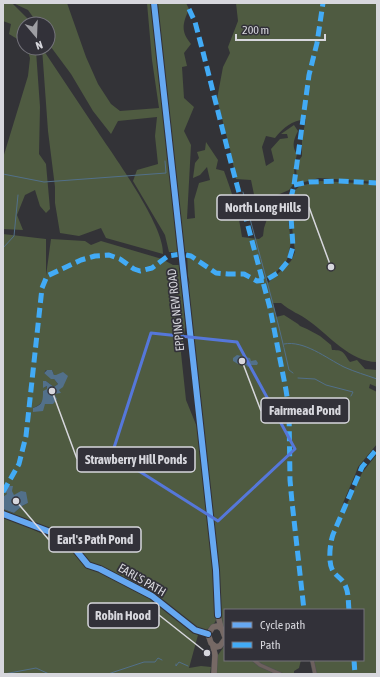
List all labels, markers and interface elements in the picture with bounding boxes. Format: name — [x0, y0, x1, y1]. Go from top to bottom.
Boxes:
north arrow — [16, 16, 56, 56]
scale bar — [236, 16, 325, 42]
text: 200 m — [242, 23, 269, 37]
text: N — [34, 39, 44, 52]
callout: North Long Hills — [217, 195, 309, 220]
text: North Long Hills — [225, 200, 301, 215]
street label: EPPING NEW ROAD — [165, 268, 187, 352]
callout: Fairmead Pond — [261, 398, 349, 423]
text: Fairmead Pond — [269, 403, 341, 418]
callout: Strawberry Hill Ponds — [77, 447, 195, 472]
text: Strawberry Hill Ponds — [85, 452, 187, 467]
callout: Earl's Path Pond — [49, 527, 141, 552]
text: Earl's Path Pond — [57, 532, 133, 547]
street label: EARL'S PATH — [116, 561, 168, 599]
callout: Robin Hood — [88, 603, 159, 628]
text: Robin Hood — [95, 608, 151, 623]
legend — [224, 609, 364, 661]
text: Cycle path — [260, 618, 305, 632]
text: Path — [260, 638, 281, 652]

